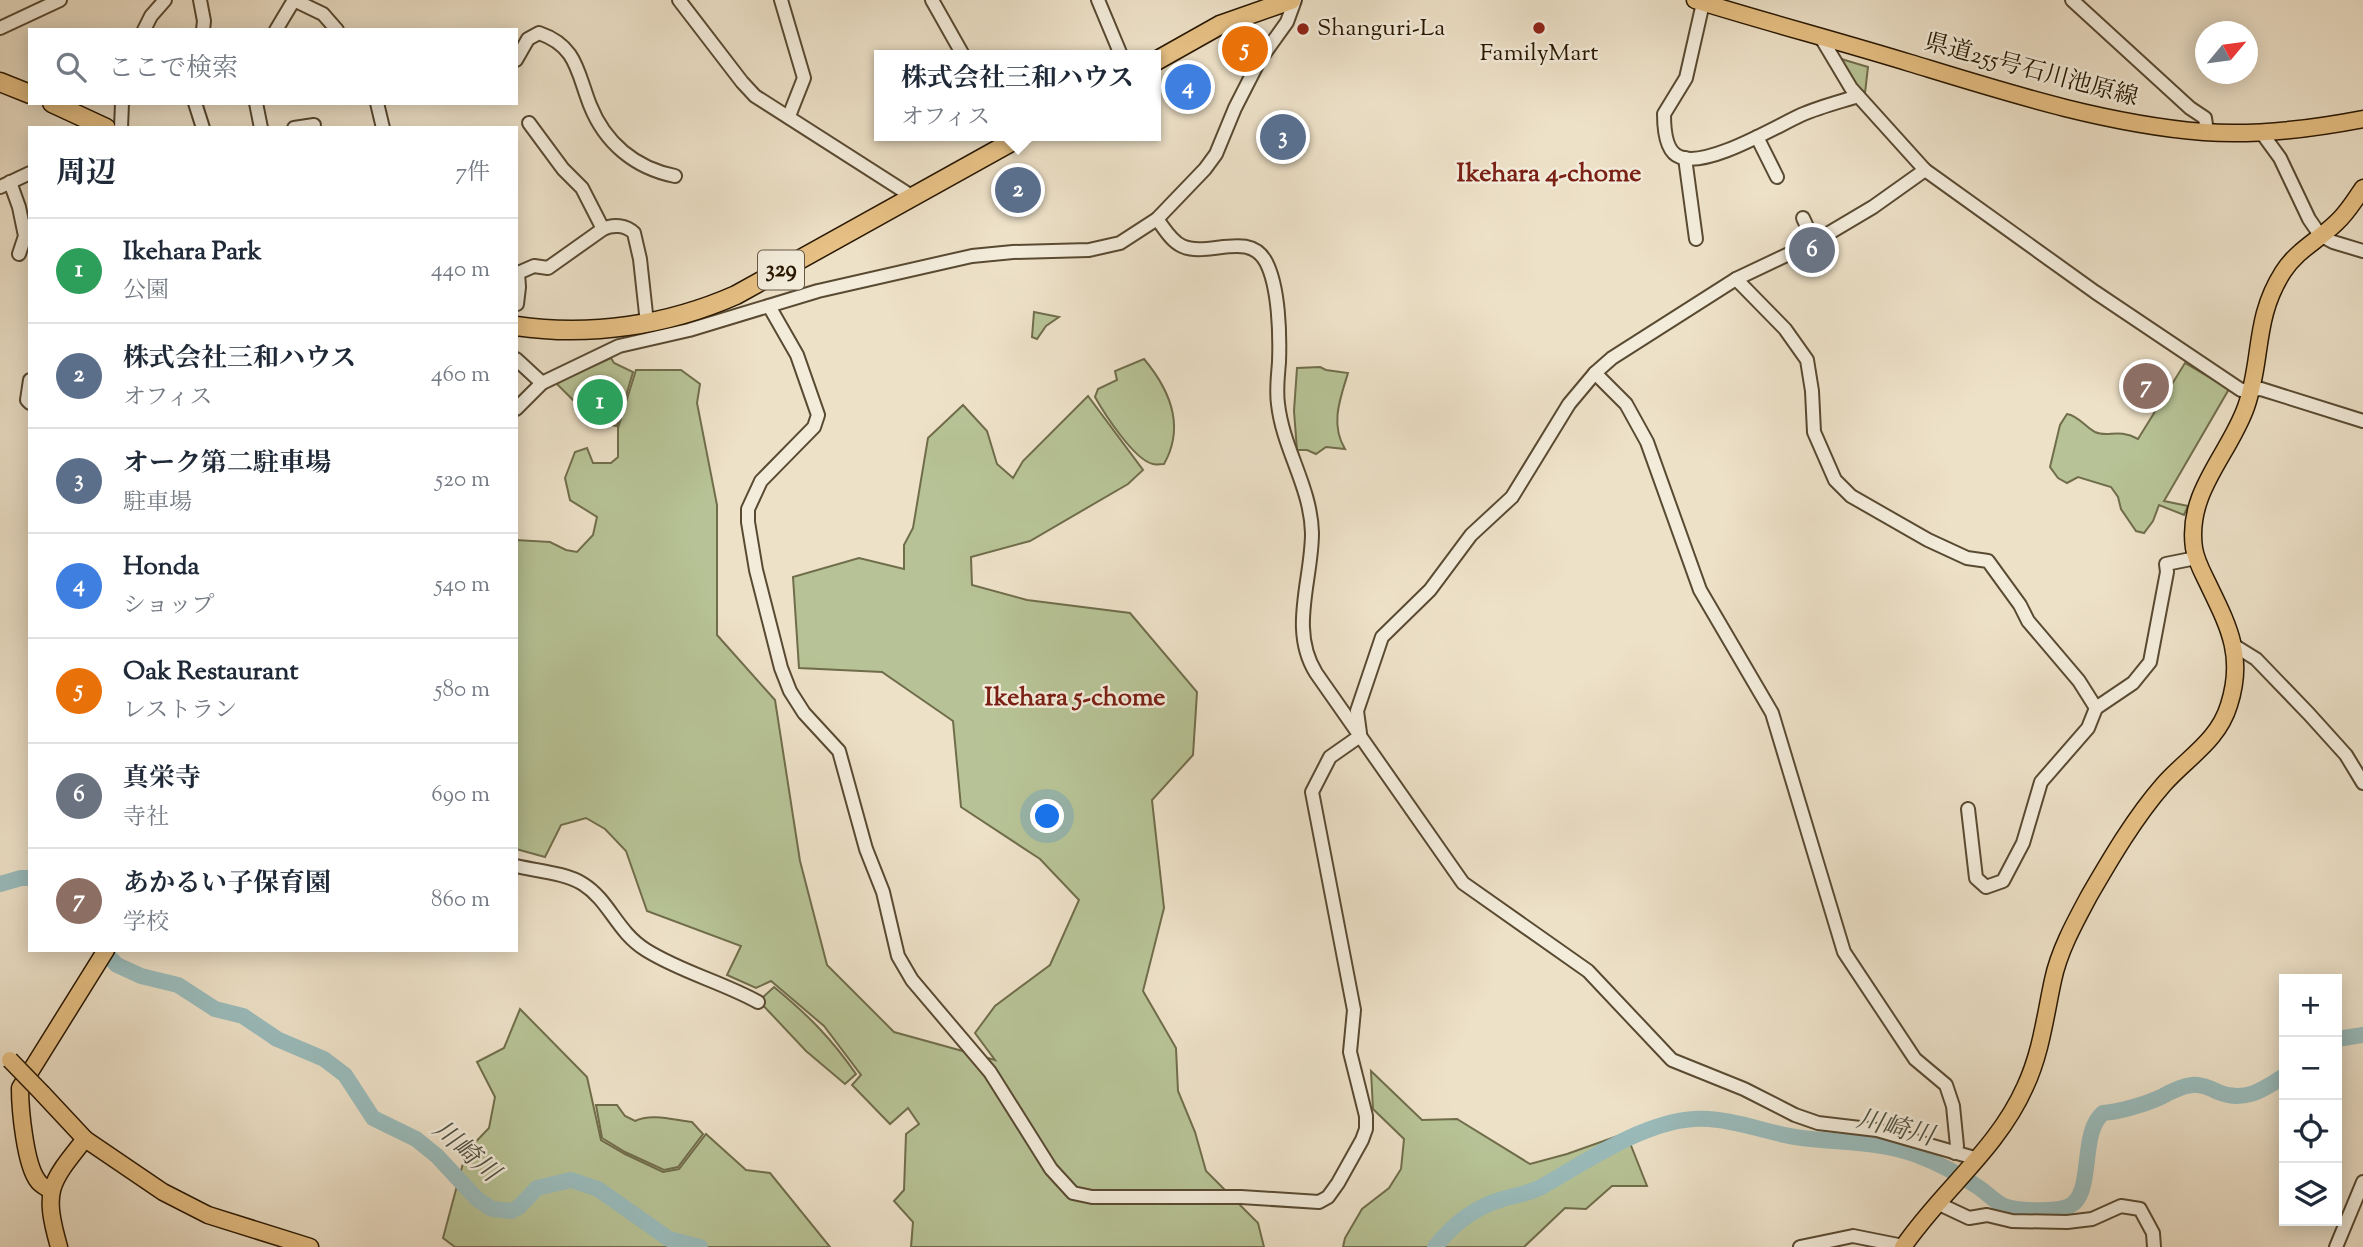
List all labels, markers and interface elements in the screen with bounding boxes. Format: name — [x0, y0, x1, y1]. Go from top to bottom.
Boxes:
place label: Shanguri-La — [1317, 12, 1445, 46]
marker: FamilyMart — [1531, 20, 1547, 36]
marker: Shanguri-La — [1295, 21, 1311, 37]
north arrow — [2195, 21, 2258, 84]
pin: 5 — [1222, 23, 1268, 75]
street label: 県道255号石川池原線 — [1920, 26, 2142, 116]
search box — [28, 28, 518, 105]
place label: FamilyMart — [1480, 37, 1598, 71]
icon: search — [52, 48, 90, 86]
popup — [874, 50, 1161, 141]
text: ここで検索 — [108, 51, 238, 88]
text: 株式会社三和ハウス — [901, 61, 1134, 98]
pin: 4 — [1165, 61, 1211, 113]
text: オフィス — [901, 102, 990, 135]
pin: 3 — [1260, 111, 1306, 163]
text: 周辺 — [56, 153, 116, 196]
district label: Ikehara 4-chome — [1457, 156, 1641, 193]
text: 7件 — [455, 157, 490, 190]
pin: 2 — [995, 164, 1041, 216]
pin: 6 — [1789, 224, 1835, 276]
text: Ikehara Park — [123, 234, 262, 271]
road number: 329 — [758, 250, 804, 290]
text: 1 — [75, 254, 83, 287]
text: 440 m — [431, 254, 490, 287]
text: 公園 — [123, 275, 169, 308]
text: 株式会社三和ハウス — [123, 341, 356, 378]
text: 2 — [74, 359, 84, 392]
text: 460 m — [431, 359, 490, 392]
pin: 7 — [2123, 360, 2169, 412]
pin: 1 — [577, 376, 623, 428]
text: オフィス — [123, 382, 212, 415]
text: オーク第二駐車場 — [123, 446, 331, 483]
text: 3 — [74, 464, 84, 497]
text: 520 m — [435, 464, 490, 497]
text: 駐車場 — [123, 487, 192, 520]
text: Honda — [123, 549, 200, 586]
text: 4 — [73, 569, 85, 602]
text: 540 m — [435, 569, 490, 602]
text: ショップ — [123, 590, 215, 623]
text: Oak Restaurant — [123, 654, 298, 691]
text: 5 — [75, 674, 83, 707]
text: 580 m — [435, 674, 490, 707]
district label: Ikehara 5-chome — [985, 680, 1165, 717]
text: レストラン — [123, 695, 237, 728]
text: 真栄寺 — [123, 761, 201, 798]
text: 6 — [73, 779, 85, 812]
text: 690 m — [431, 779, 490, 812]
your location — [1030, 799, 1064, 833]
text: 寺社 — [123, 802, 169, 835]
text: あかるい子保育園 — [123, 866, 331, 903]
text: 7 — [73, 884, 85, 917]
text: 860 m — [431, 884, 490, 917]
text: 学校 — [123, 907, 169, 940]
map controls — [2279, 974, 2342, 1226]
button: + — [2279, 974, 2342, 1037]
button: − — [2279, 1037, 2342, 1100]
button: locate — [2279, 1100, 2342, 1163]
water label: 川崎川 — [1853, 1102, 1940, 1157]
water label: 川崎川 — [423, 1112, 509, 1194]
button: layers — [2279, 1163, 2342, 1226]

